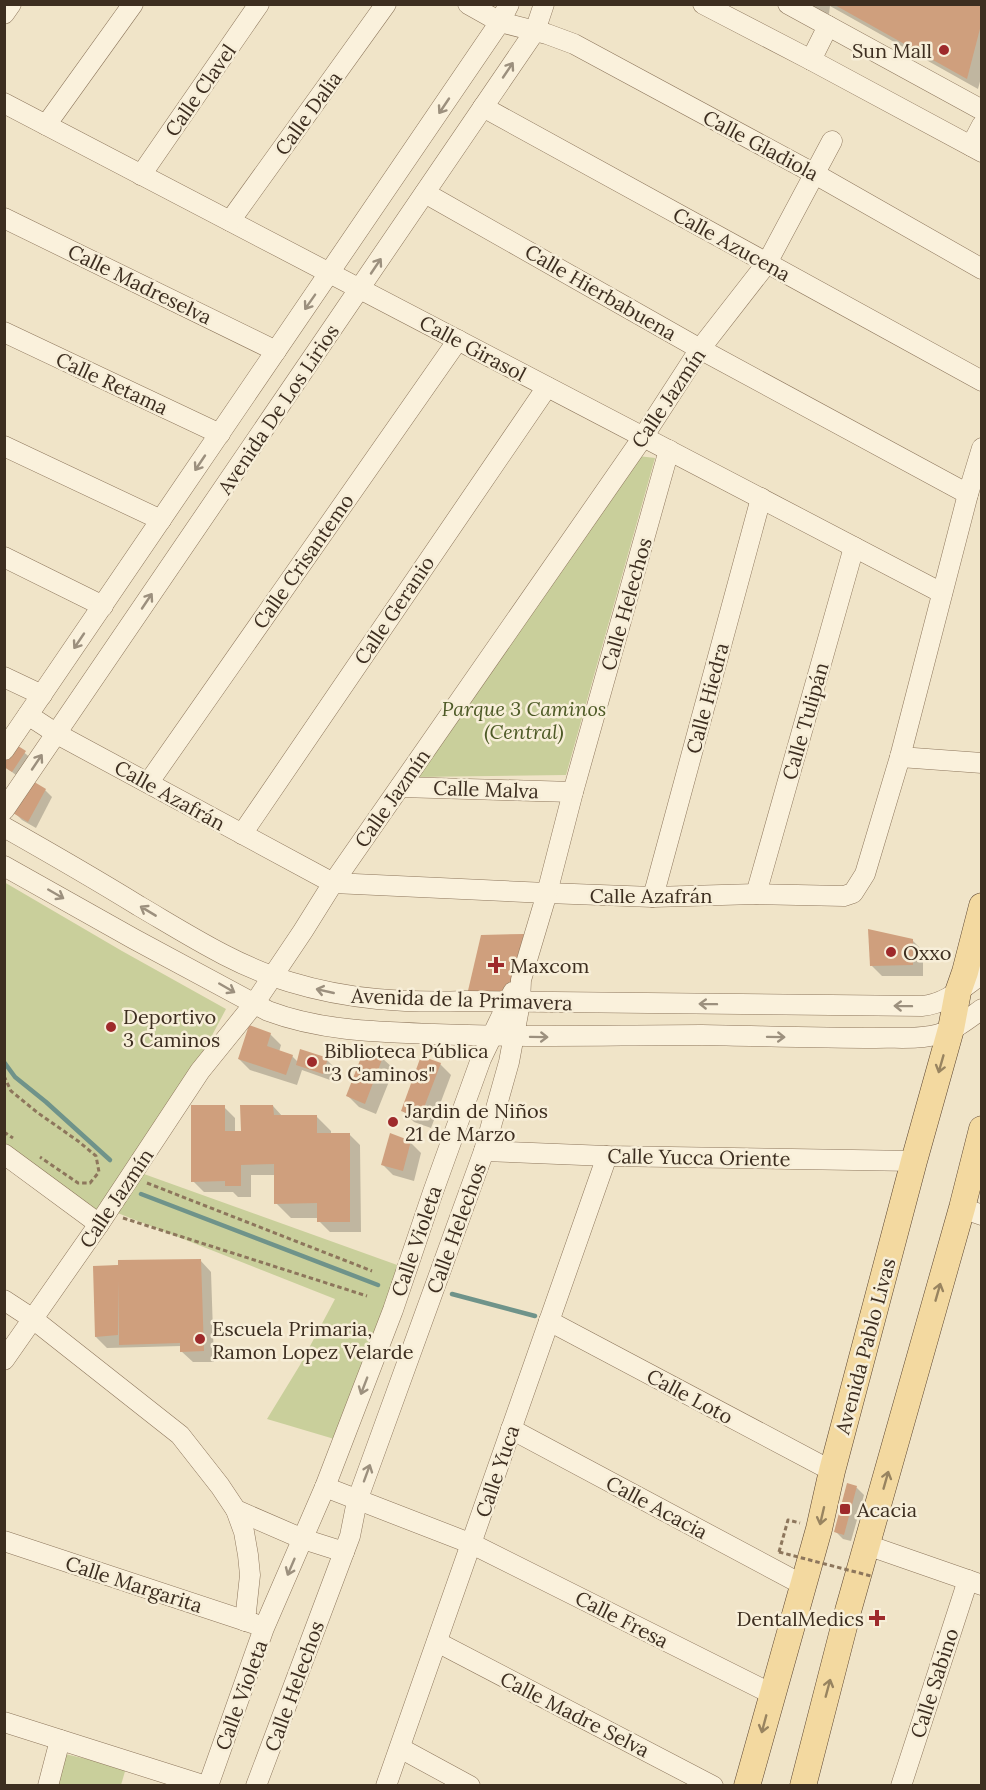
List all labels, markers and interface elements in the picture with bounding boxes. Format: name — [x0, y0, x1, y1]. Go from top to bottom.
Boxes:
place label: Sun Mall — [852, 38, 932, 63]
street label: Calle Clavel — [159, 39, 241, 141]
marker: Sun Mall — [937, 43, 951, 57]
one-way arrow — [503, 62, 515, 79]
street label: Calle Dalia — [269, 66, 347, 160]
one-way arrow — [438, 97, 450, 113]
street label: Calle Gladiola — [699, 104, 823, 186]
street label: Calle Azucena — [669, 201, 795, 287]
street label: Calle Madreselva — [64, 238, 216, 330]
street label: Calle Hierbabuena — [521, 239, 681, 345]
one-way arrow — [369, 258, 382, 275]
one-way arrow — [304, 293, 316, 309]
street label: Calle Girasol — [415, 309, 531, 387]
street label: Avenida De Los Lirios — [211, 319, 344, 500]
street label: Calle Jazmín — [626, 344, 710, 452]
street label: Calle Retama — [52, 346, 172, 420]
one-way arrow — [194, 454, 206, 470]
street label: Calle Crisantemo — [247, 489, 359, 633]
street label: Calle Helechos — [595, 535, 657, 673]
street label: Calle Geranio — [349, 551, 439, 669]
one-way arrow — [141, 593, 153, 610]
one-way arrow — [73, 632, 85, 649]
street label: Calle Hiedra — [680, 640, 734, 756]
street label: Calle Tulipán — [776, 659, 834, 783]
park label: Parque 3 Caminos (Central) — [442, 696, 606, 745]
street label: Calle Jazmín — [349, 744, 435, 852]
one-way arrow — [32, 754, 44, 771]
street label: Calle Azafrán — [110, 754, 230, 836]
street label: Calle Malva — [433, 775, 539, 803]
street label: Calle Azafrán — [590, 883, 712, 908]
one-way arrow — [47, 889, 64, 901]
one-way arrow — [140, 905, 157, 917]
place label: Oxxo — [903, 940, 952, 965]
marker: Oxxo — [884, 945, 898, 959]
place label: Maxcom — [510, 953, 589, 978]
marker: Maxcom — [487, 956, 505, 974]
one-way arrow — [218, 982, 235, 994]
street label: Avenida de la Primavera — [350, 983, 573, 1015]
one-way arrow — [316, 985, 335, 997]
one-way arrow — [699, 998, 719, 1010]
one-way arrow — [894, 1000, 914, 1012]
place label: Deportivo 3 Caminos — [123, 1004, 220, 1052]
marker: Deportivo 3 Caminos — [104, 1020, 118, 1034]
one-way arrow — [528, 1031, 548, 1042]
one-way arrow — [765, 1031, 785, 1043]
place label: Biblioteca Pública "3 Caminos" — [324, 1038, 489, 1086]
one-way arrow — [935, 1054, 946, 1073]
marker: Biblioteca Pública "3 Caminos" — [305, 1055, 319, 1069]
place label: Jardin de Niños 21 de Marzo — [404, 1098, 548, 1146]
marker: Jardin de Niños 21 de Marzo — [386, 1115, 400, 1129]
street label: Calle Yucca Oriente — [607, 1143, 791, 1171]
street label: Calle Jazmín — [74, 1144, 158, 1252]
street label: Calle Helechos — [421, 1159, 491, 1297]
street label: Calle Violeta — [385, 1182, 447, 1300]
street label: Avenida Pablo Livas — [829, 1255, 901, 1438]
one-way arrow — [933, 1283, 945, 1302]
place label: Escuela Primaria, Ramon Lopez Velarde — [212, 1316, 414, 1364]
marker: Escuela Primaria, Ramon Lopez Velarde — [193, 1332, 207, 1346]
street label: Calle Loto — [643, 1363, 737, 1429]
one-way arrow — [358, 1376, 369, 1395]
street label: Calle Yuca — [470, 1422, 524, 1520]
one-way arrow — [362, 1464, 373, 1483]
street label: Calle Acacia — [602, 1470, 712, 1544]
one-way arrow — [880, 1471, 892, 1490]
place label: Acacia — [856, 1497, 917, 1522]
marker: Acacia — [838, 1502, 852, 1516]
one-way arrow — [815, 1507, 827, 1526]
street label: Calle Margarita — [62, 1550, 206, 1618]
one-way arrow — [285, 1557, 296, 1575]
street label: Calle Fresa — [571, 1585, 673, 1653]
place label: DentalMedics — [736, 1606, 864, 1631]
marker: DentalMedics — [868, 1609, 886, 1627]
street label: Calle Helechos — [259, 1617, 329, 1755]
street label: Calle Sabino — [904, 1625, 964, 1741]
street label: Calle Violeta — [209, 1636, 273, 1754]
street label: Calle Madre Selva — [496, 1666, 654, 1762]
one-way arrow — [823, 1679, 834, 1698]
one-way arrow — [757, 1715, 769, 1734]

